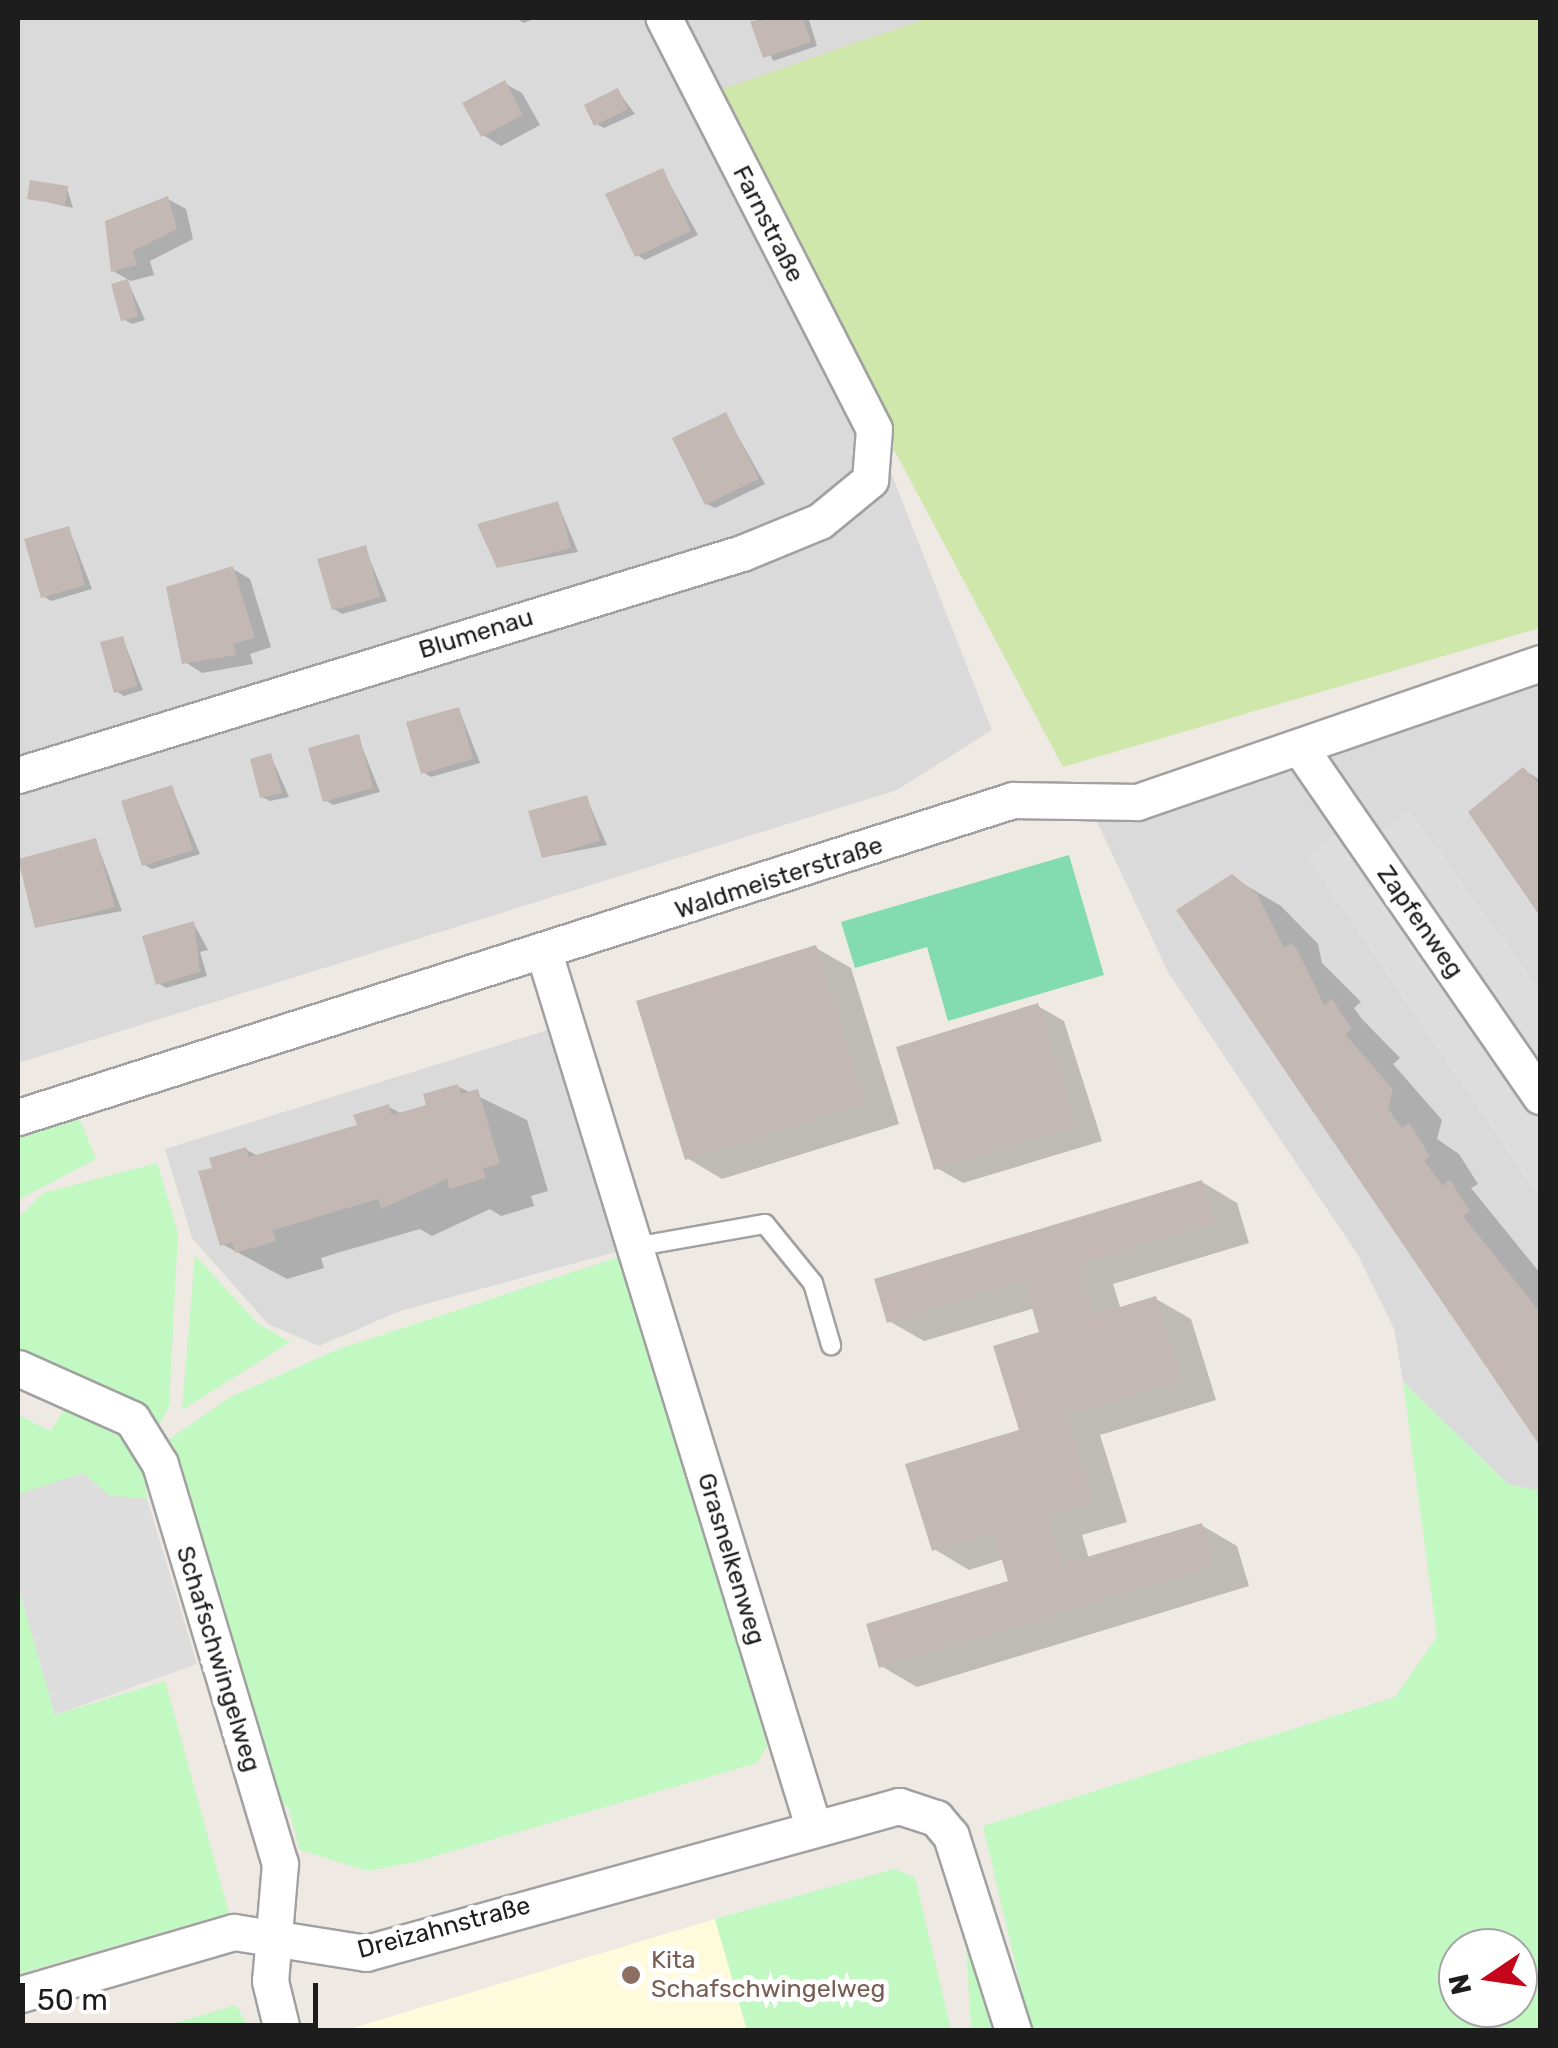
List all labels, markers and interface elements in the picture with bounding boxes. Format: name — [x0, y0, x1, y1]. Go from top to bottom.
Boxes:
street label: Farnstraße — [726, 161, 810, 287]
street label: Blumenau — [415, 602, 537, 666]
street label: Waldmeisterstraße — [671, 830, 887, 926]
street label: Zapfenweg — [1370, 860, 1470, 984]
street label: Grasnelkenweg — [691, 1470, 771, 1648]
street label: Schafschwingelweg — [169, 1543, 267, 1775]
street label: Dreizahnstraße — [354, 1891, 534, 1965]
north arrow — [1438, 1928, 1538, 2028]
place label: Kita Schafschwingelweg — [651, 1946, 885, 2005]
scale bar — [25, 1963, 322, 2025]
marker: Kita Schafschwingelweg — [620, 1964, 642, 1986]
text: N — [1442, 1971, 1479, 1998]
text: 50 m — [37, 1982, 108, 2018]

